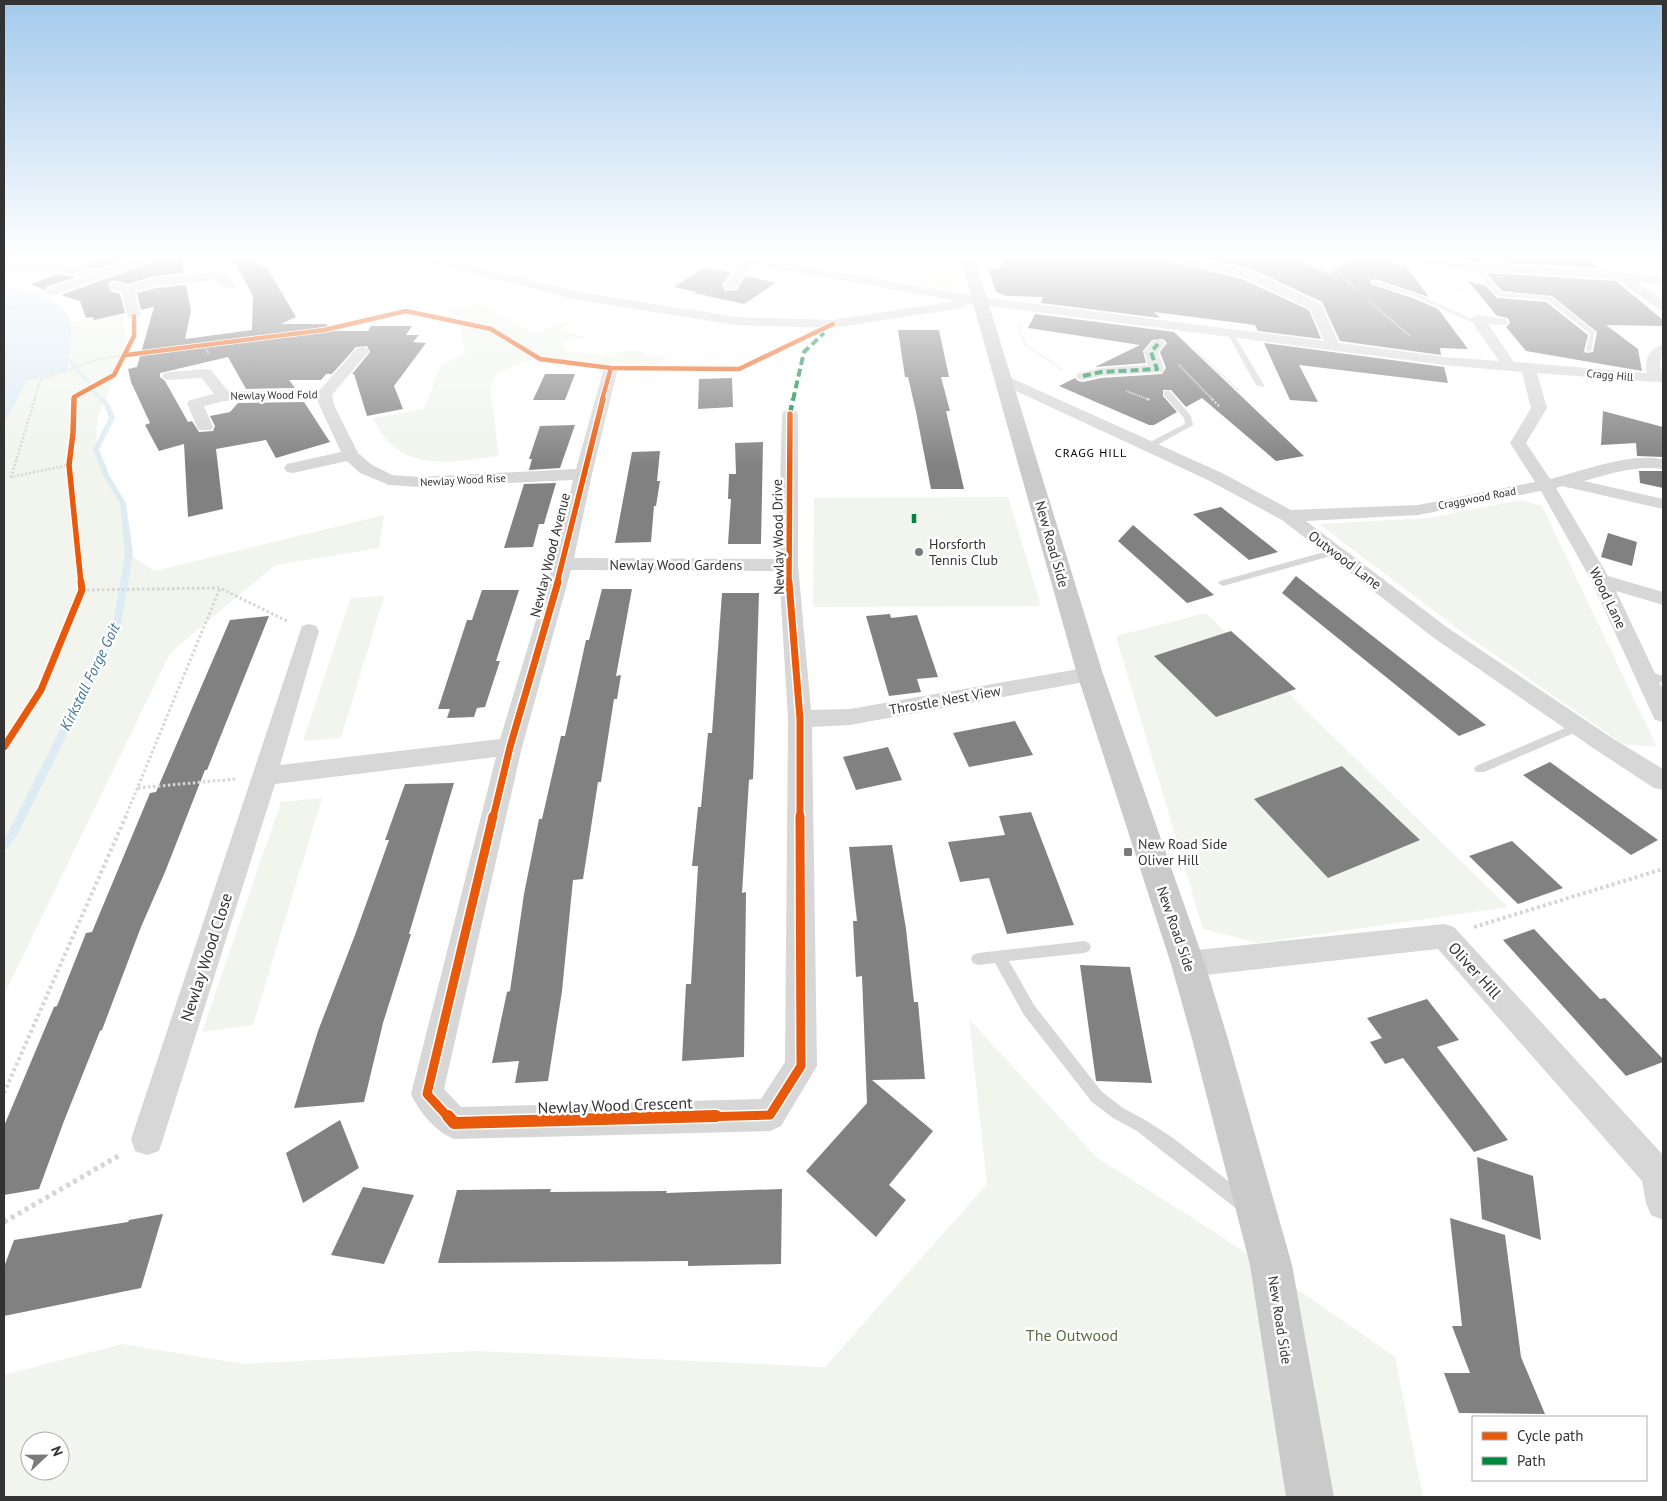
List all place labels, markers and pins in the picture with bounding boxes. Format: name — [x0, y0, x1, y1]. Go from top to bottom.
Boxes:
place label: Horsforth Tennis Club — [929, 535, 998, 569]
marker: Horsforth Tennis Club — [913, 546, 925, 558]
place label: New Road Side Oliver Hill — [1138, 835, 1227, 869]
marker: New Road Side Oliver Hill — [1122, 846, 1134, 858]

